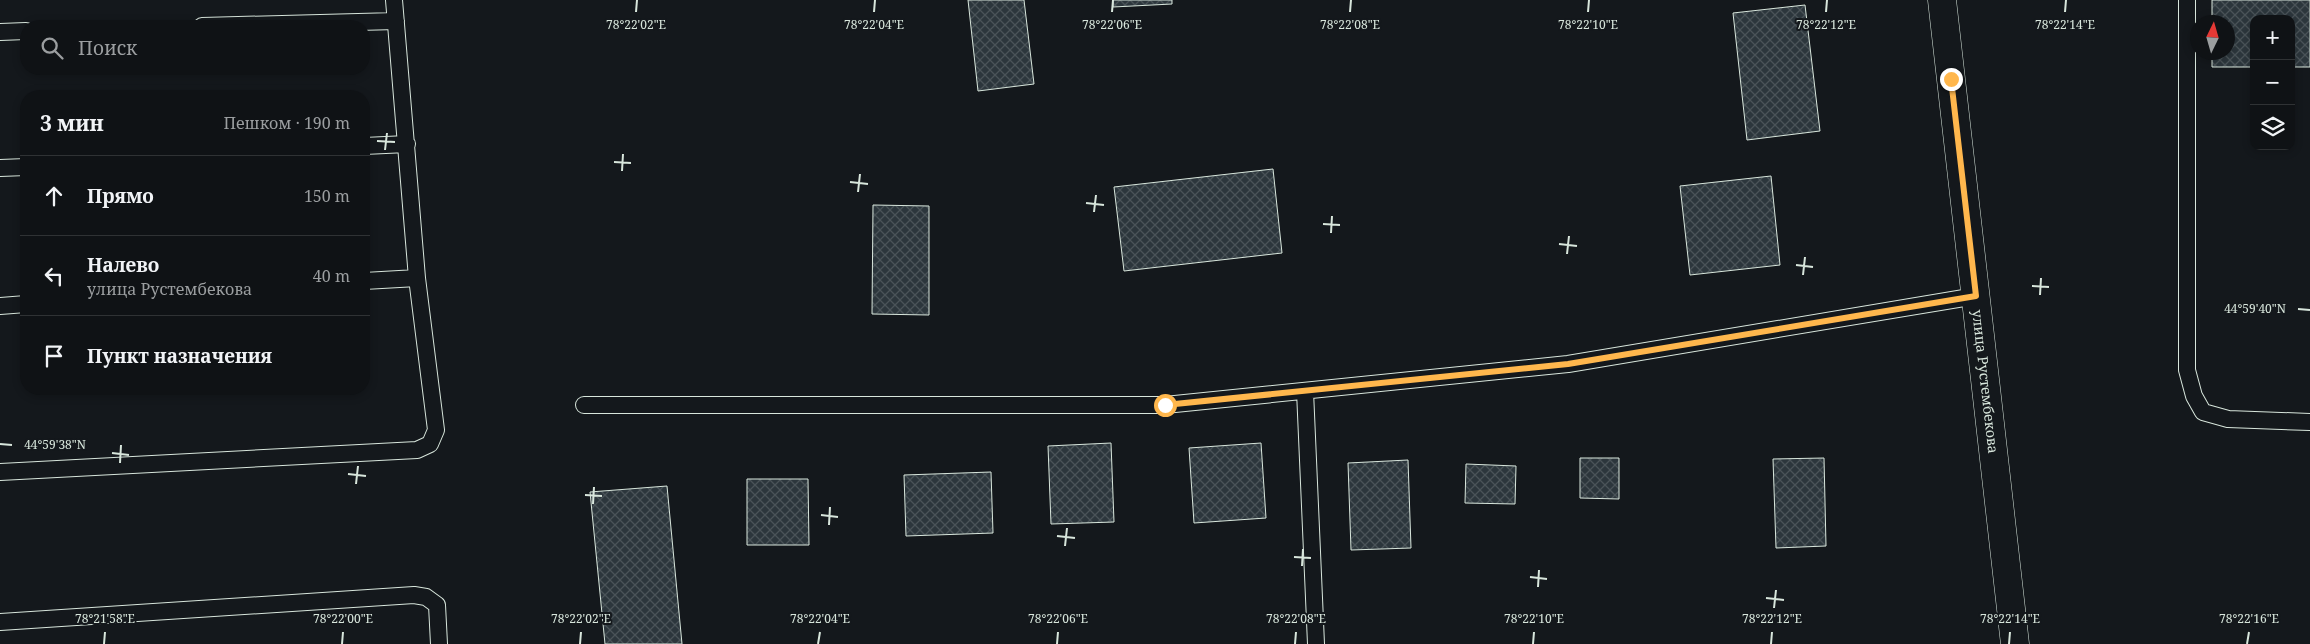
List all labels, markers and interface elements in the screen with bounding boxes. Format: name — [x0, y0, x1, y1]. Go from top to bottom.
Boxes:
north arrow — [2190, 15, 2235, 60]
map controls — [2250, 15, 2295, 150]
button: + — [2250, 15, 2295, 60]
text: 78°22'02"E — [606, 16, 666, 33]
text: 78°22'04"E — [844, 16, 904, 33]
text: 78°22'06"E — [1082, 16, 1142, 33]
text: 78°22'08"E — [1320, 16, 1380, 33]
text: 78°22'10"E — [1558, 16, 1618, 33]
text: 78°22'12"E — [1796, 16, 1856, 33]
text: 78°22'14"E — [2035, 16, 2095, 33]
search box — [20, 20, 370, 75]
icon: search — [38, 34, 66, 62]
text: Поиск — [78, 35, 137, 61]
button: − — [2250, 60, 2295, 105]
route end — [1940, 68, 1963, 91]
button: layers — [2250, 105, 2295, 150]
text: 3 мин — [40, 109, 104, 137]
text: Пешком · 190 m — [223, 112, 350, 134]
icon: ahead — [40, 182, 68, 210]
text: Прямо — [87, 183, 154, 209]
text: 150 m — [304, 185, 350, 207]
text: Налево — [87, 252, 159, 278]
icon: left — [40, 262, 68, 290]
text: 40 m — [313, 265, 350, 287]
text: улица Рустембекова — [87, 278, 252, 300]
text: 44°59'40"N — [2224, 300, 2286, 317]
street label: улица Рустембекова — [1968, 309, 2003, 454]
icon: arrive — [40, 342, 68, 370]
text: Пункт назначения — [87, 343, 272, 369]
route start — [1154, 394, 1177, 417]
text: 44°59'38"N — [24, 436, 86, 453]
text: 78°21'58"E — [75, 610, 135, 627]
text: 78°22'00"E — [313, 610, 373, 627]
text: 78°22'02"E — [551, 610, 611, 627]
text: 78°22'04"E — [790, 610, 850, 627]
text: 78°22'06"E — [1028, 610, 1088, 627]
text: 78°22'08"E — [1266, 610, 1326, 627]
text: 78°22'10"E — [1504, 610, 1564, 627]
text: 78°22'12"E — [1742, 610, 1802, 627]
text: 78°22'14"E — [1980, 610, 2040, 627]
text: 78°22'16"E — [2219, 610, 2279, 627]

